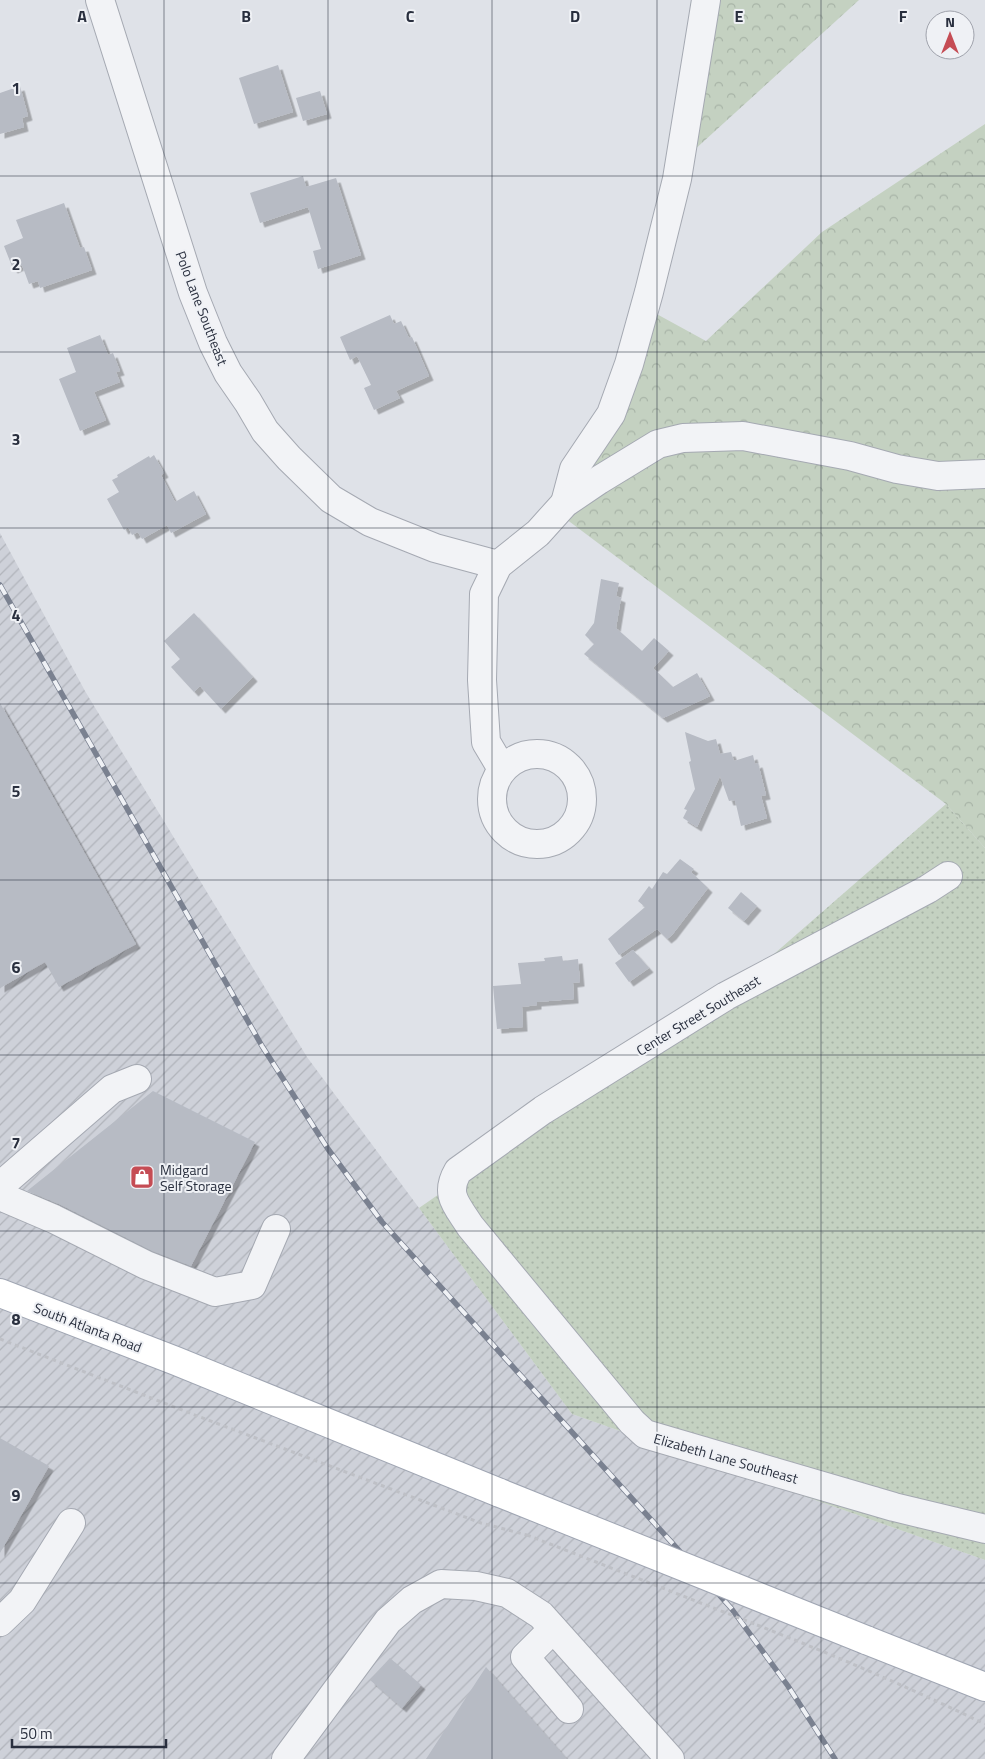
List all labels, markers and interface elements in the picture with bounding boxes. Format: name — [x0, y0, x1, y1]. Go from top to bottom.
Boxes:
text: A — [77, 4, 87, 28]
text: B — [241, 4, 251, 28]
text: C — [406, 4, 415, 28]
text: D — [570, 4, 580, 28]
text: E — [735, 4, 744, 28]
text: F — [899, 4, 908, 28]
north arrow — [925, 10, 975, 60]
text: N — [945, 11, 955, 32]
text: 1 — [12, 76, 20, 100]
street label: Polo Lane Southeast — [170, 248, 234, 368]
text: 2 — [12, 252, 20, 276]
text: 3 — [12, 427, 20, 451]
text: 4 — [12, 603, 21, 627]
text: 5 — [12, 779, 21, 803]
text: 6 — [12, 955, 21, 979]
street label: Center Street Southeast — [632, 970, 764, 1060]
text: 7 — [12, 1131, 20, 1155]
place label: Midgard Self Storage — [160, 1159, 232, 1196]
shop icon: Midgard Self Storage — [129, 1164, 155, 1190]
street label: South Atlanta Road — [31, 1297, 145, 1357]
text: 8 — [12, 1307, 21, 1331]
street label: Elizabeth Lane Southeast — [651, 1427, 801, 1489]
text: 9 — [12, 1483, 21, 1507]
scale bar — [12, 1716, 166, 1748]
text: 50 m — [20, 1722, 53, 1745]

